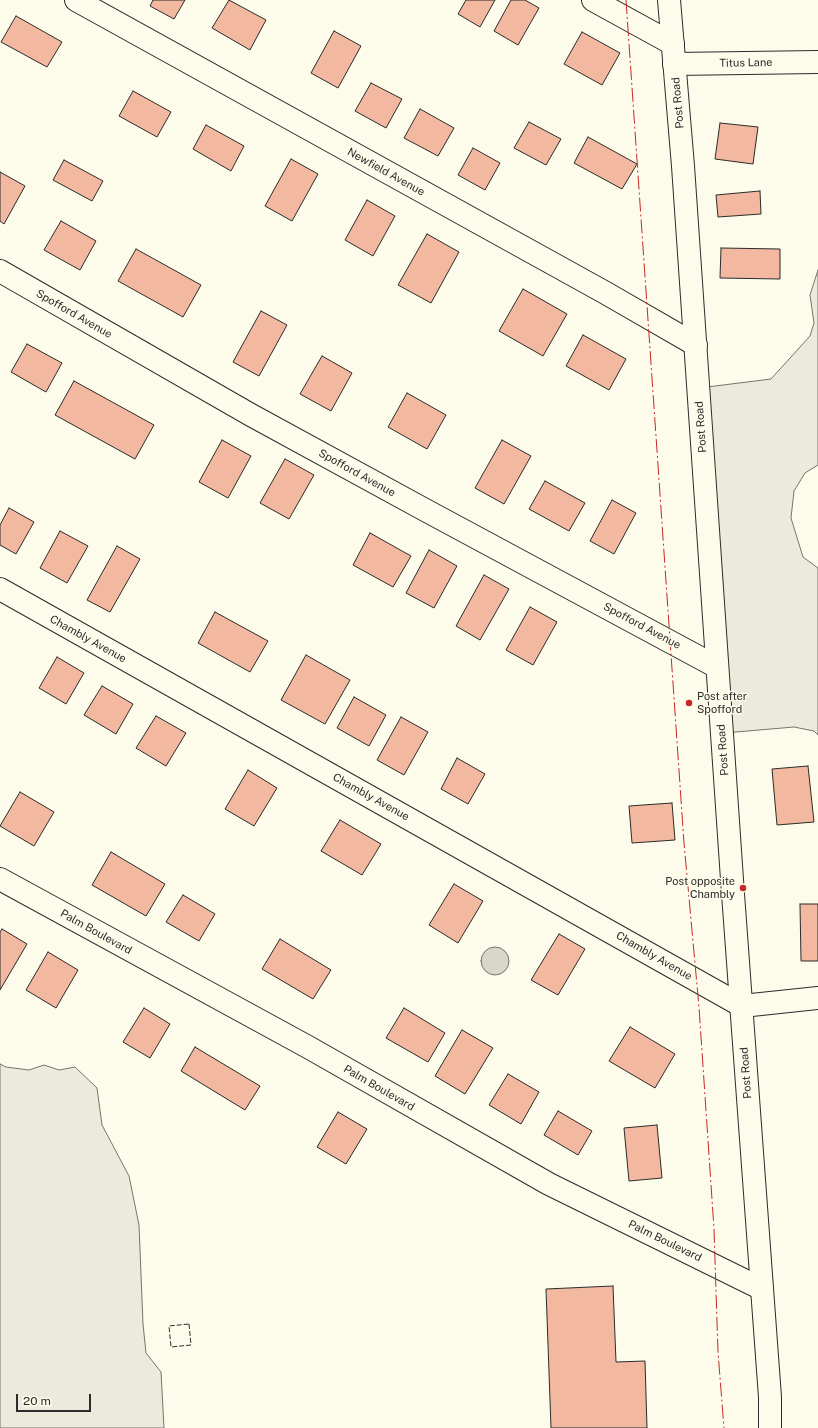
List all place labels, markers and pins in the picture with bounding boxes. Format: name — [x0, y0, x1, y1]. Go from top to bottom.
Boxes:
place label: Post after Spofford — [697, 690, 747, 716]
marker: Post after Spofford — [684, 698, 694, 708]
place label: Post opposite Chambly — [665, 875, 735, 901]
marker: Post opposite Chambly — [738, 883, 748, 893]

